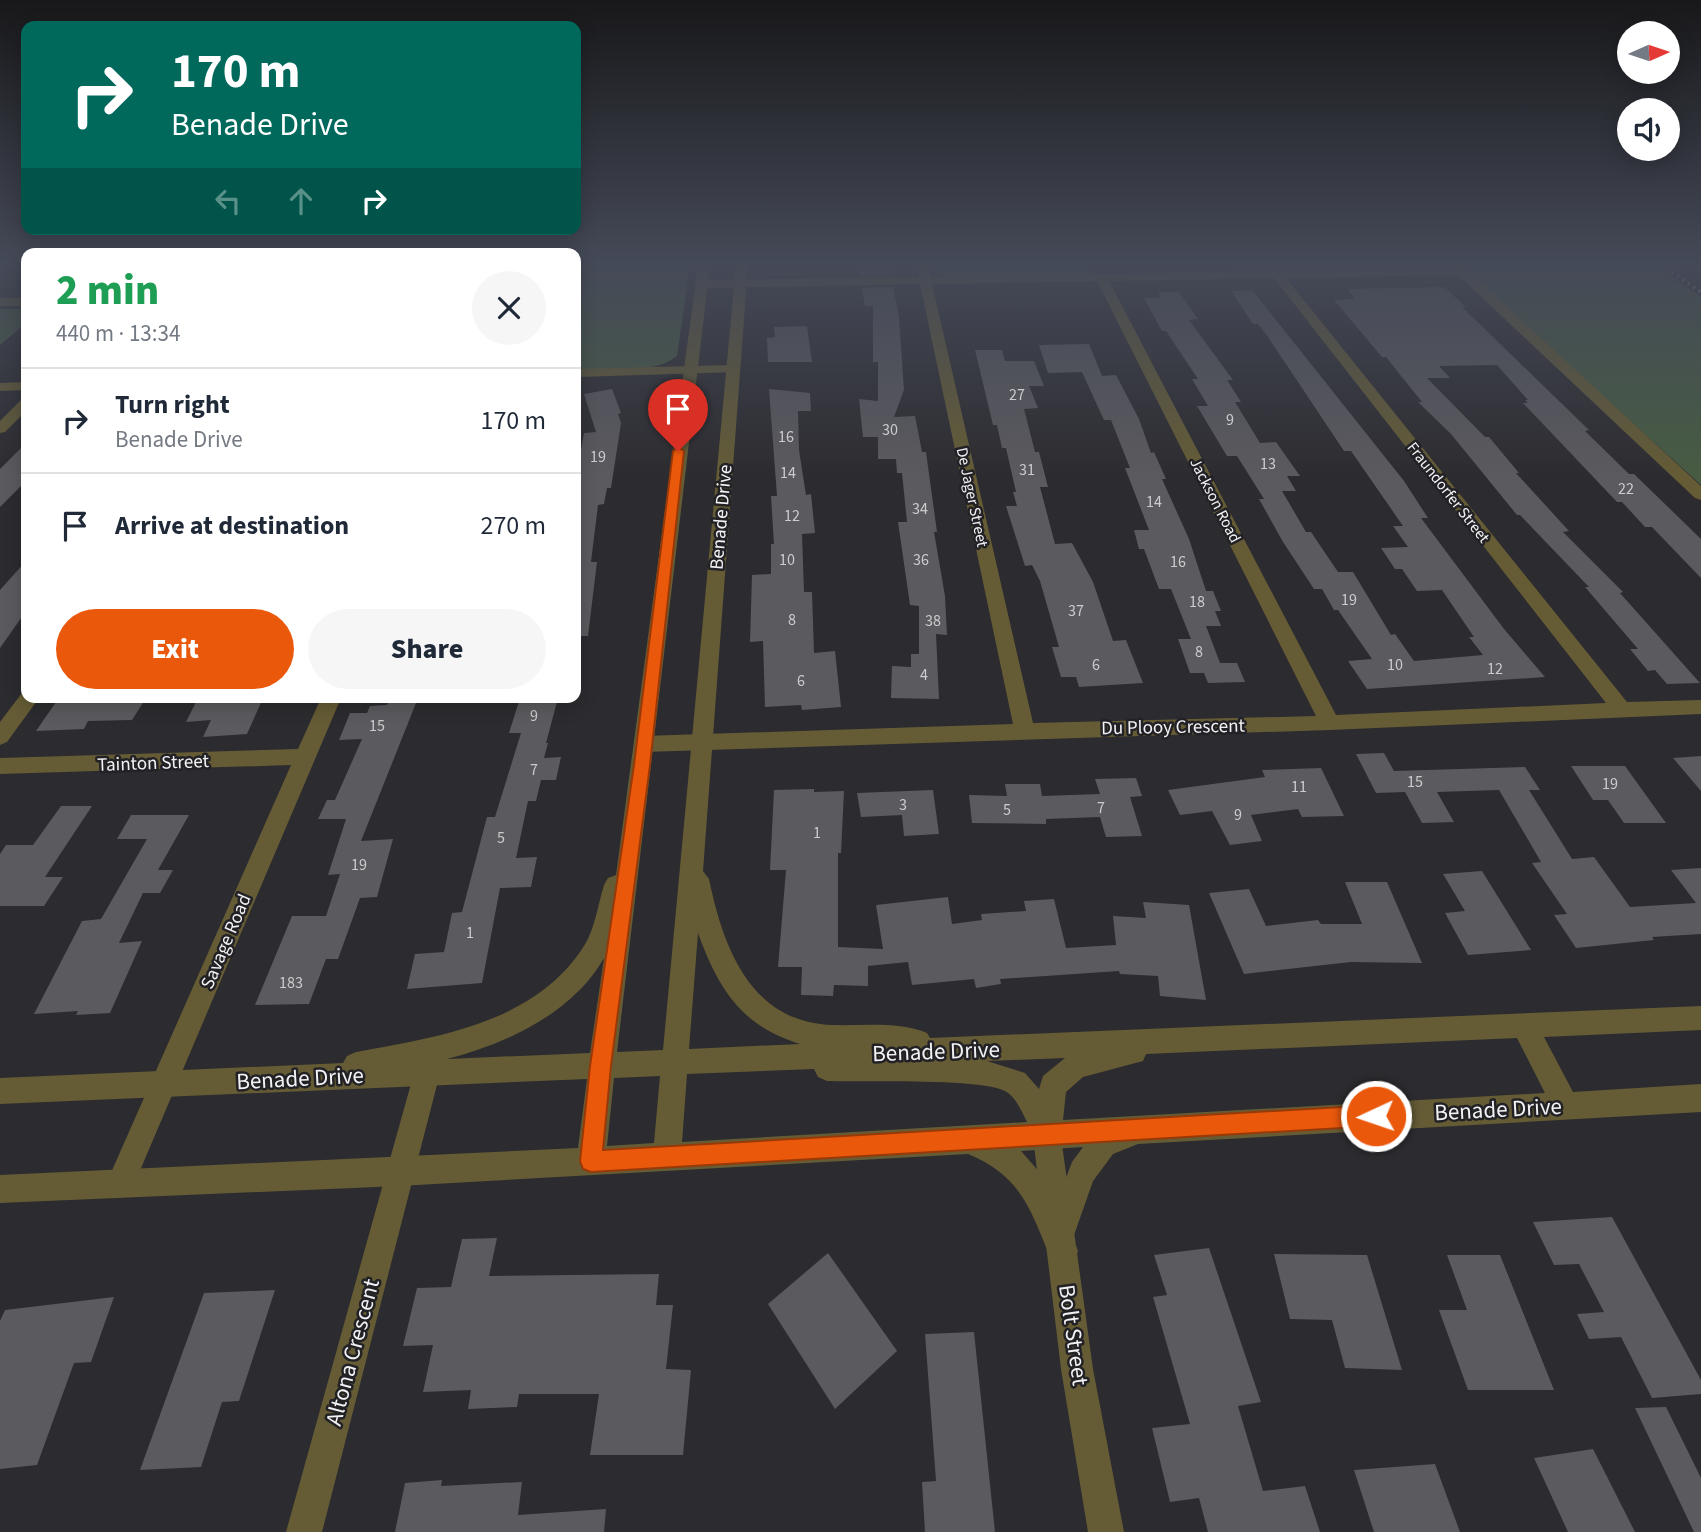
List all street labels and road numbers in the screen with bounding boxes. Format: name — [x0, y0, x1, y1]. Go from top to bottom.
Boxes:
street label: Fraundorfer Street — [1402, 438, 1495, 548]
street label: De Jager Street — [951, 445, 993, 550]
street label: Jackson Road — [1184, 454, 1246, 547]
street label: Benade Drive — [703, 463, 740, 571]
street label: Du Plooy Crescent — [1101, 713, 1246, 742]
street label: Tainton Street — [97, 748, 210, 779]
street label: Savage Road — [194, 890, 259, 993]
street label: Benade Drive — [872, 1033, 1000, 1070]
street label: Benade Drive — [235, 1059, 365, 1098]
street label: Benade Drive — [1433, 1090, 1563, 1129]
street label: Altona Crescent — [317, 1275, 388, 1429]
street label: Bolt Street — [1050, 1282, 1097, 1388]

